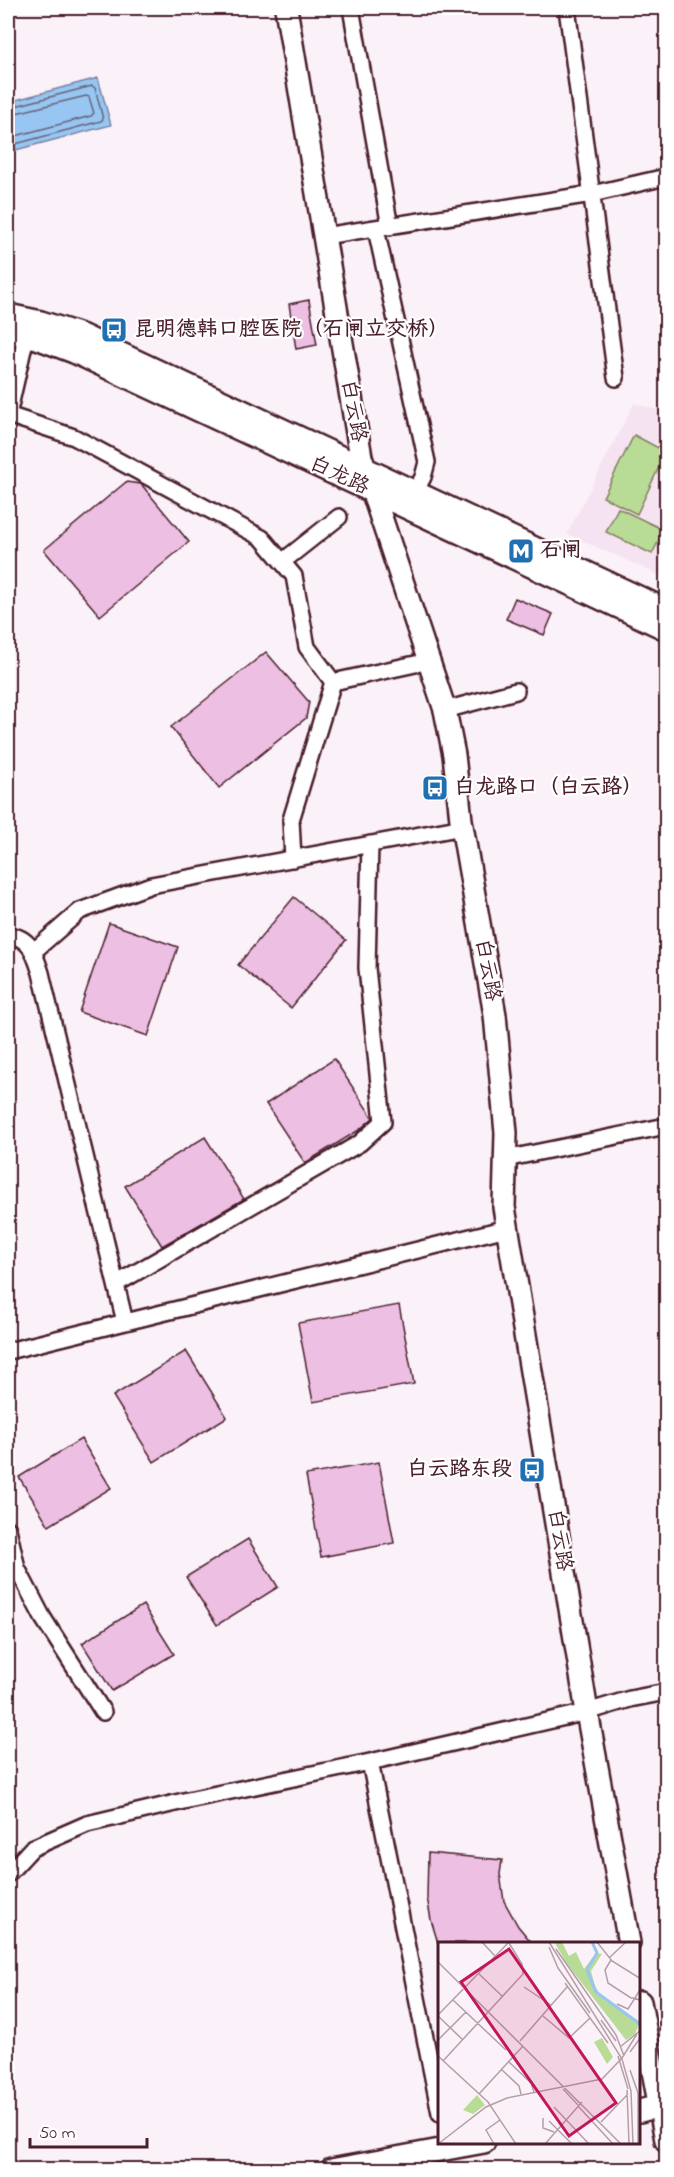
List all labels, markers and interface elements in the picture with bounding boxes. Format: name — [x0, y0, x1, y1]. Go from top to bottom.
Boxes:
bus stop icon: 昆明德韩口腔医院（石闸立交桥） — [99, 315, 129, 345]
place label: 昆明德韩口腔医院（石闸立交桥） — [134, 315, 449, 345]
street label: 白云路 — [333, 377, 373, 445]
street label: 白龙路 — [304, 449, 374, 503]
metro station icon: 石闸 — [506, 536, 536, 566]
place label: 石闸 — [540, 536, 582, 566]
bus stop icon: 白龙路口（白云路） — [420, 773, 450, 803]
place label: 白龙路口（白云路） — [454, 773, 643, 803]
street label: 白云路 — [467, 936, 507, 1004]
place label: 白云路东段 — [407, 1455, 512, 1485]
bus stop icon: 白云路东段 — [517, 1455, 547, 1485]
street label: 白云路 — [539, 1507, 579, 1573]
inset map — [438, 1942, 641, 2144]
scale bar — [30, 2111, 147, 2149]
text: 50 m — [39, 2121, 76, 2147]

